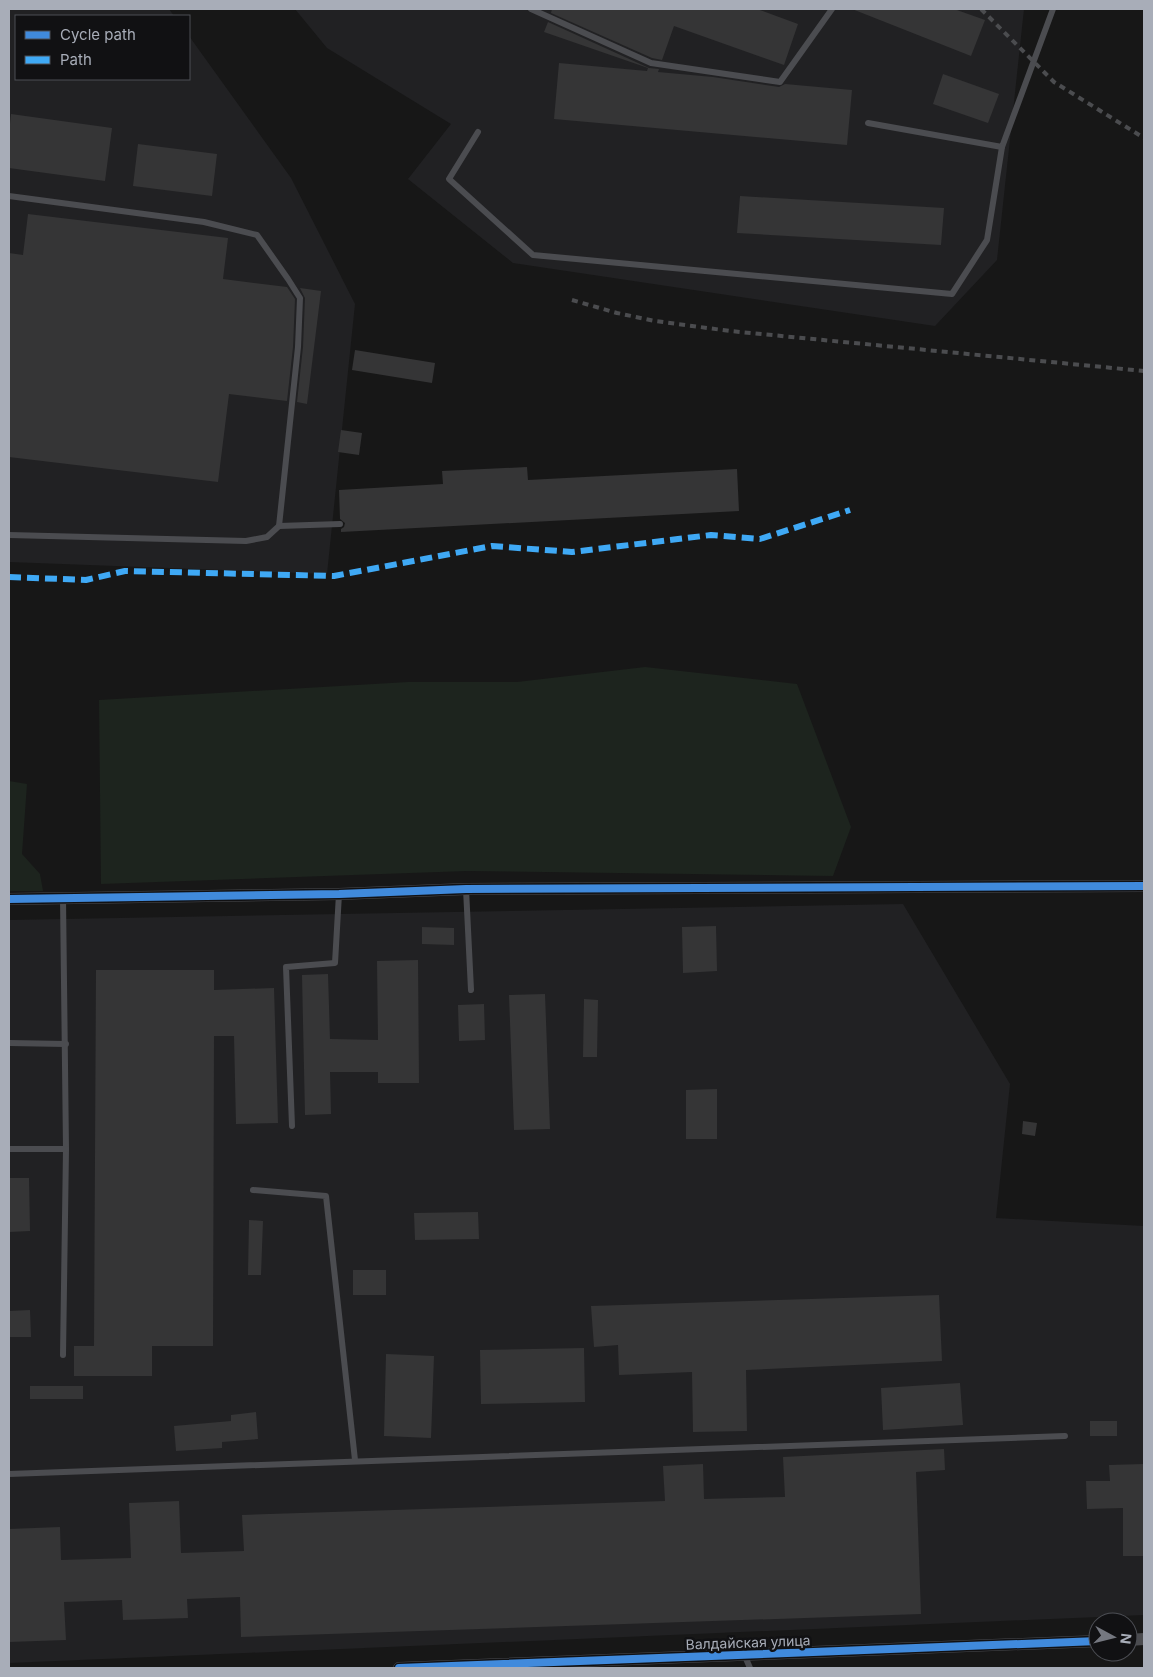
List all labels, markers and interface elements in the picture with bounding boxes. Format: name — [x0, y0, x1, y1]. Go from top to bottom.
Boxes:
legend — [15, 15, 190, 80]
text: Cycle path — [60, 25, 136, 44]
text: Path — [60, 50, 92, 69]
north arrow — [1088, 1612, 1138, 1662]
street label: Валдайская улица — [685, 1631, 811, 1653]
text: N — [1117, 1632, 1135, 1645]

